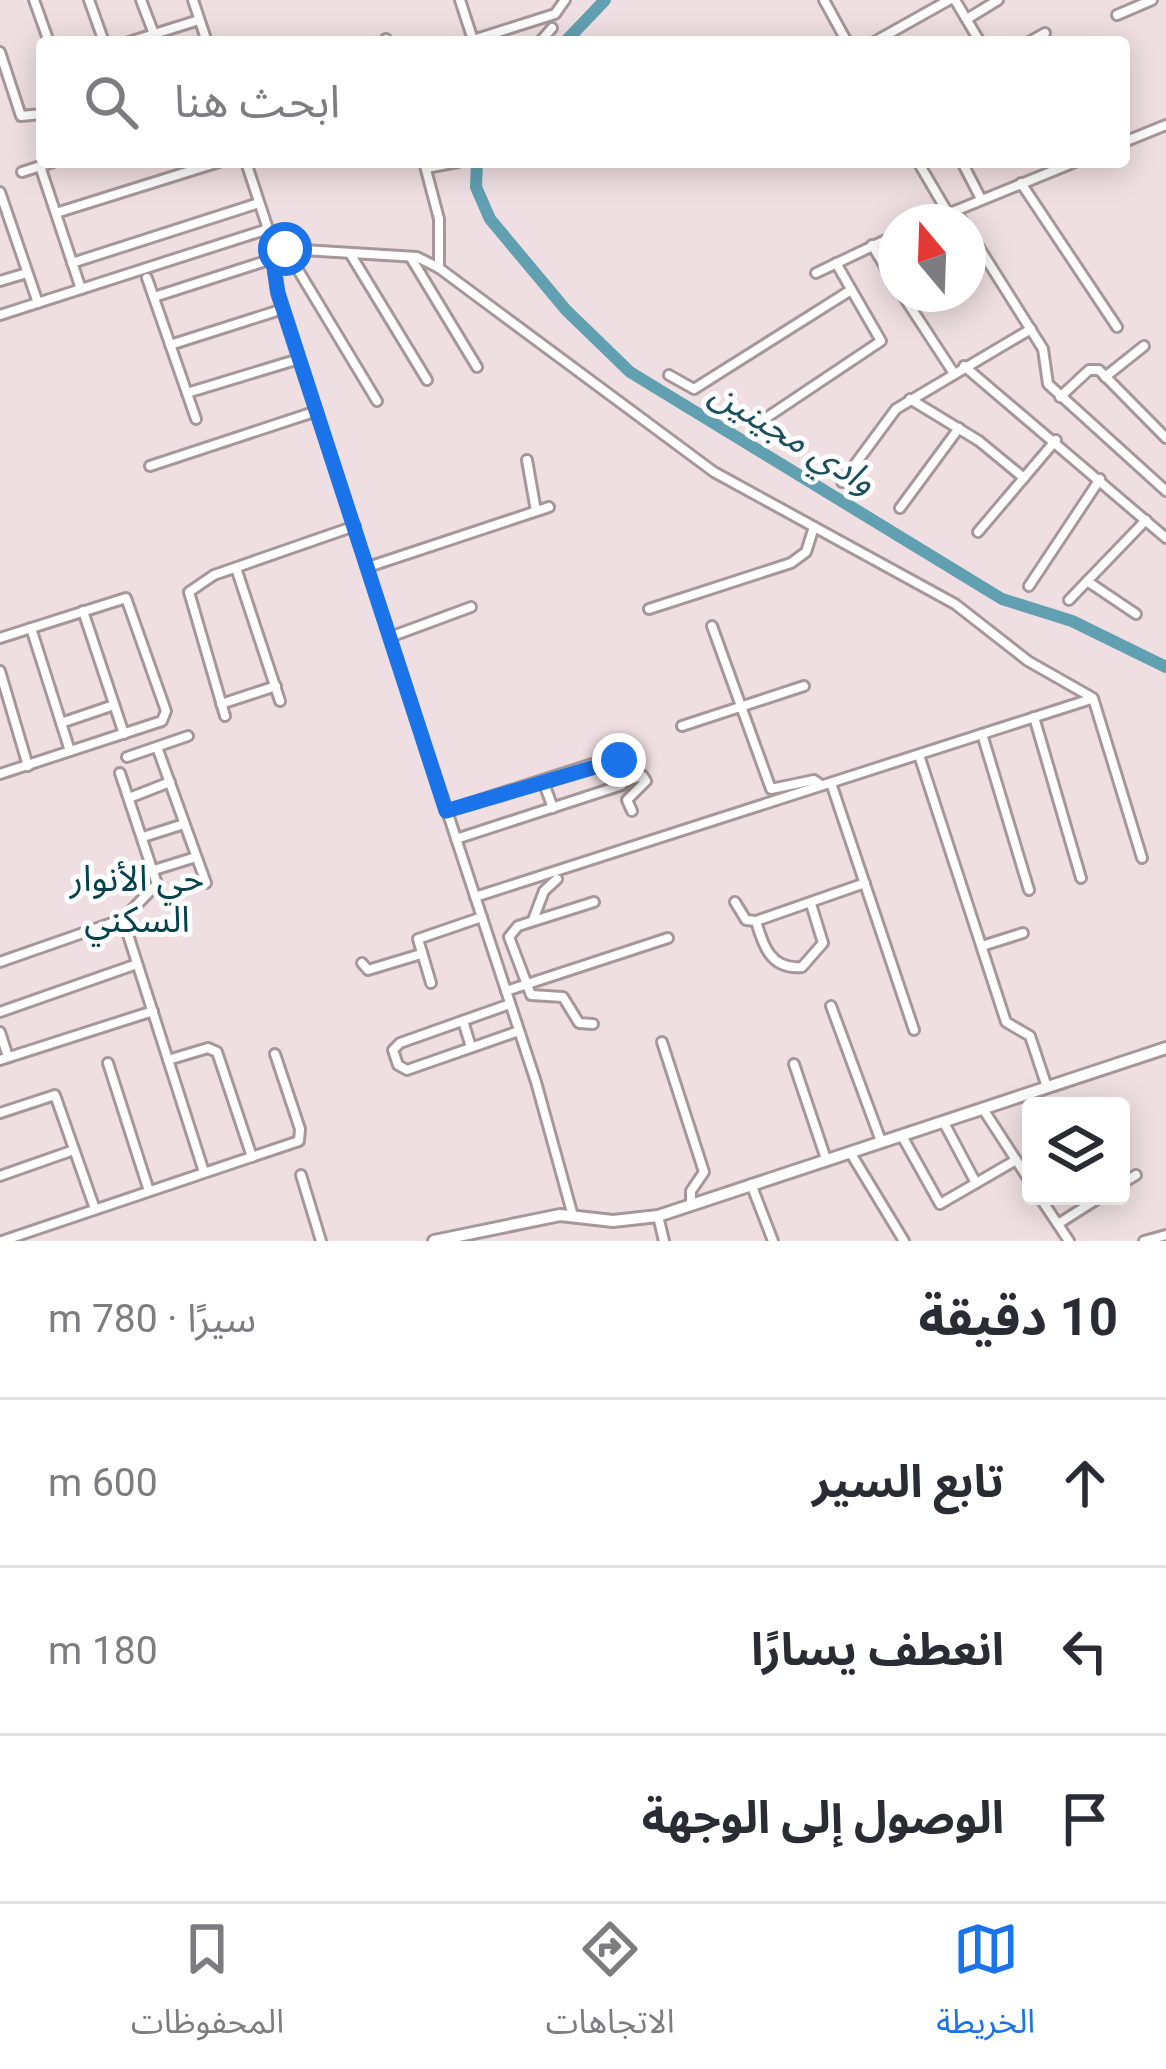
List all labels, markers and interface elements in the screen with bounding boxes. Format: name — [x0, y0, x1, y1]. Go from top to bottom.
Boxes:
search box — [36, 36, 1130, 168]
icon: search — [78, 69, 144, 135]
text: ابحث هنا — [174, 75, 340, 128]
north arrow — [878, 204, 986, 312]
route start — [258, 222, 312, 276]
water label: وادي مجينين — [699, 371, 883, 508]
route end — [592, 733, 646, 787]
district label: حي الأنوار السكني — [69, 858, 204, 947]
map controls — [1022, 1097, 1130, 1205]
button: layers — [1022, 1097, 1130, 1205]
text: 10 دقيقة — [918, 1288, 1118, 1347]
text: سيرًا · 780 m — [48, 1296, 256, 1342]
icon: ahead — [1052, 1450, 1118, 1516]
text: تابع السير — [812, 1455, 1004, 1508]
text: 600 m — [48, 1460, 158, 1506]
icon: left — [1052, 1618, 1118, 1684]
text: انعطف يسارًا — [751, 1623, 1004, 1676]
text: 180 m — [48, 1628, 158, 1674]
icon: arrive — [1052, 1786, 1118, 1852]
text: الوصول إلى الوجهة — [642, 1791, 1004, 1844]
tab: المحفوظات — [131, 1916, 284, 2057]
tab: الاتجاهات — [546, 1916, 675, 2057]
tab: الخريطة — [936, 1916, 1035, 2057]

